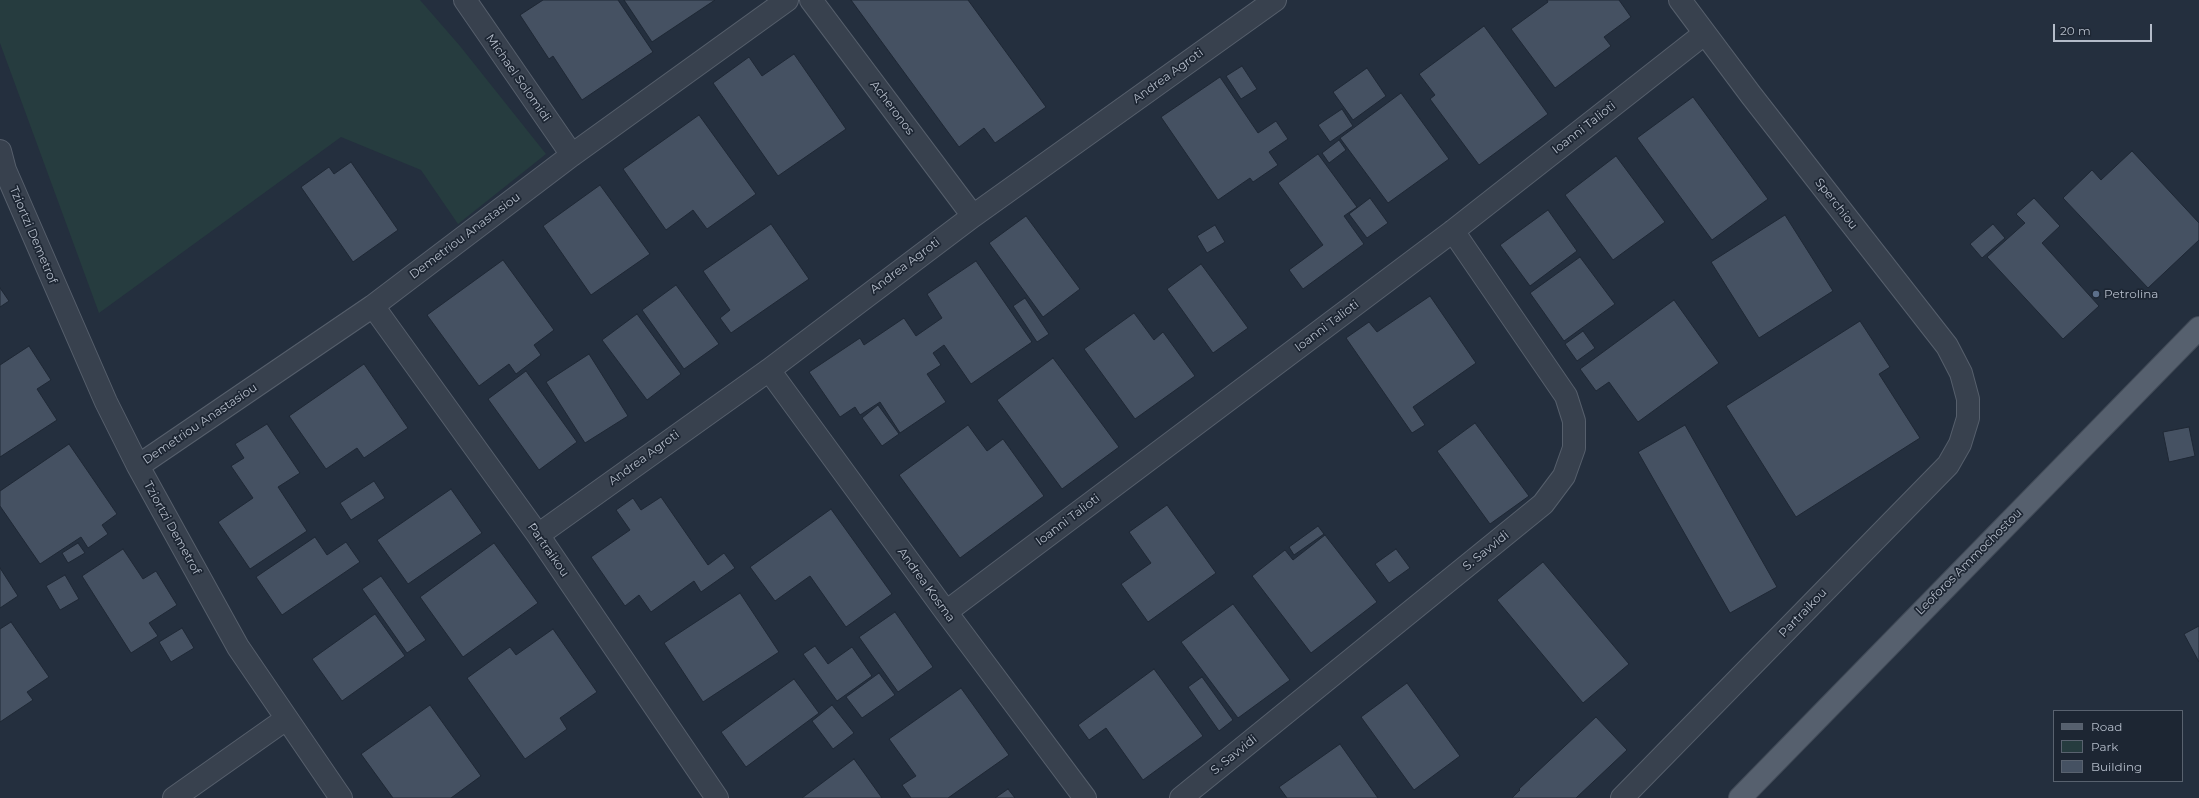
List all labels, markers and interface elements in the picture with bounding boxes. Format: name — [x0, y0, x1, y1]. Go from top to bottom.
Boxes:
scale bar — [2055, 16, 2154, 42]
text: 20 m — [2060, 23, 2091, 38]
street label: Michael Solomidi — [483, 32, 553, 124]
street label: Andrea Agroti — [1130, 46, 1206, 106]
street label: Acheronos — [867, 78, 917, 138]
street label: Ioanni Talioti — [1549, 99, 1619, 157]
street label: Sperchiou — [1812, 176, 1860, 232]
street label: Tziortzi Demetrof — [6, 184, 60, 286]
street label: Demetriou Anastasiou — [407, 190, 523, 282]
street label: Andrea Agroti — [867, 235, 943, 297]
place label: Petrolina — [2104, 287, 2158, 301]
marker: Petrolina — [2091, 289, 2101, 299]
street label: Ioanni Talioti — [1292, 297, 1362, 355]
street label: Demetriou Anastasiou — [140, 380, 260, 468]
street label: Andrea Agroti — [606, 428, 682, 488]
street label: Tziortzi Demetrof — [140, 479, 204, 577]
street label: Ioanni Talioti — [1033, 491, 1103, 549]
street label: Leoforos Ammochostou — [1913, 506, 2025, 618]
street label: Partraikou — [524, 520, 572, 580]
street label: S. Savvidi — [1460, 528, 1512, 574]
street label: Andrea Kosma — [894, 545, 958, 625]
street label: Partraikou — [1776, 586, 1830, 640]
legend — [2053, 710, 2183, 782]
text: Road — [2091, 719, 2122, 734]
street label: S. Savvidi — [1208, 732, 1260, 778]
text: Park — [2091, 739, 2118, 754]
text: Building — [2091, 759, 2142, 774]

